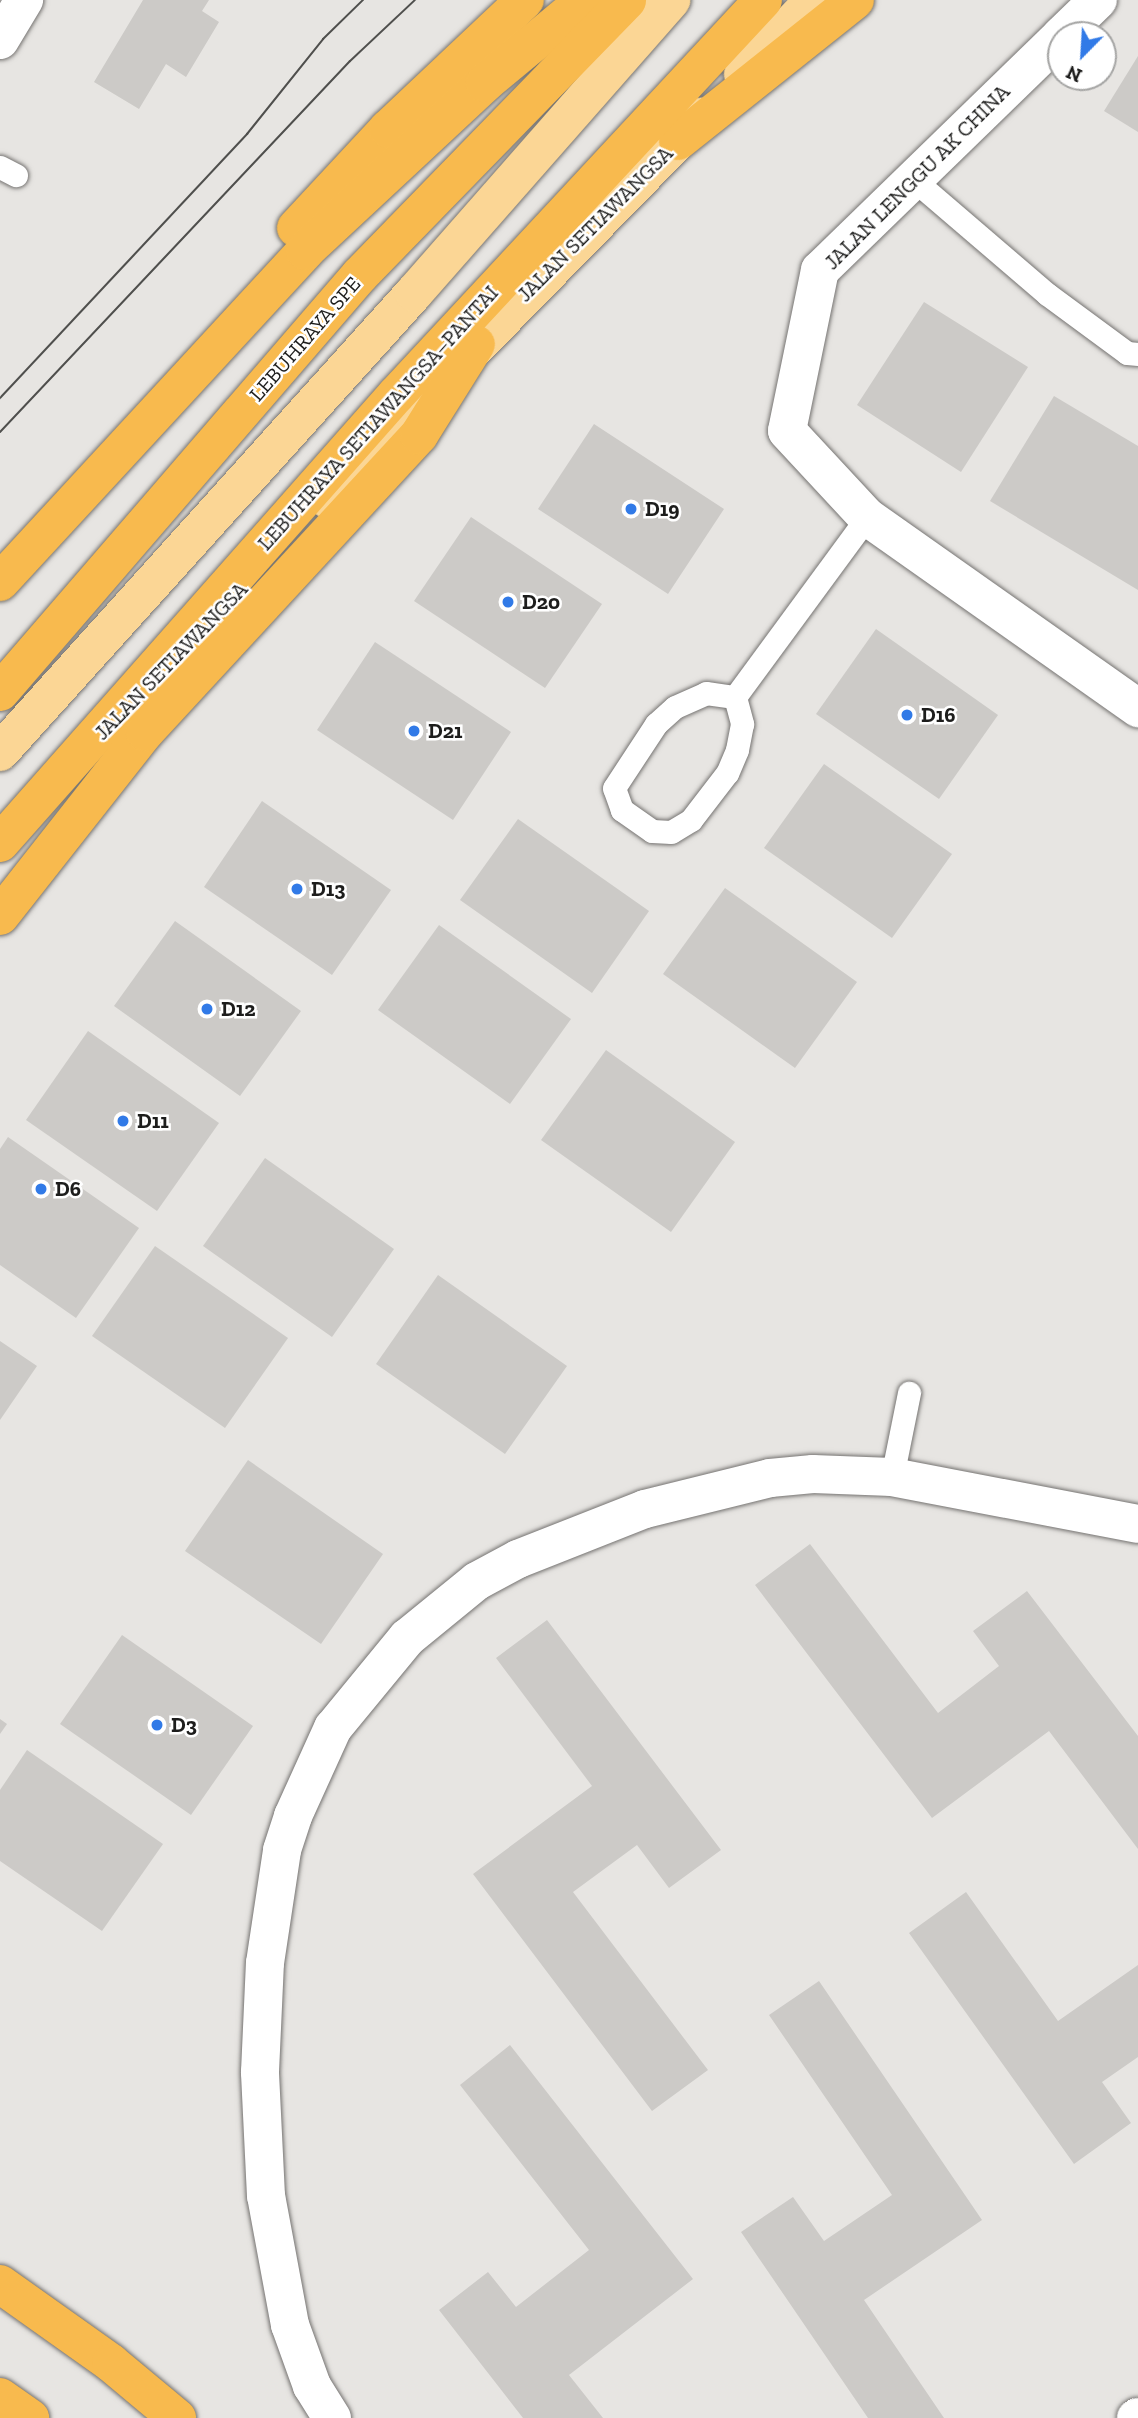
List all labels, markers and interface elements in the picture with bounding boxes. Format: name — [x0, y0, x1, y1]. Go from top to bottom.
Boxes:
north arrow — [1047, 21, 1117, 91]
text: N — [1063, 60, 1085, 87]
street label: JALAN LENGGU AK CHINA — [819, 79, 1015, 275]
street label: JALAN SETIAWANGSA — [512, 141, 678, 307]
street label: LEBUHRAYA SPE — [244, 271, 366, 407]
street label: LEBUHRAYA SETIAWANGSA–PANTAI — [252, 280, 504, 556]
place label: D19 — [645, 496, 679, 522]
marker: D19 — [623, 501, 639, 517]
street label: JALAN SETIAWANGSA — [89, 577, 253, 745]
place label: D20 — [522, 589, 560, 615]
marker: D20 — [500, 594, 516, 610]
place label: D16 — [921, 702, 955, 728]
marker: D16 — [899, 707, 915, 723]
place label: D21 — [428, 718, 462, 744]
marker: D21 — [406, 723, 422, 739]
place label: D13 — [311, 876, 345, 902]
marker: D13 — [289, 881, 305, 897]
place label: D12 — [221, 996, 255, 1022]
marker: D12 — [199, 1001, 215, 1017]
place label: D11 — [137, 1108, 169, 1134]
marker: D11 — [115, 1113, 131, 1129]
place label: D6 — [55, 1176, 81, 1202]
marker: D6 — [33, 1181, 49, 1197]
place label: D3 — [171, 1712, 197, 1738]
marker: D3 — [149, 1717, 165, 1733]

